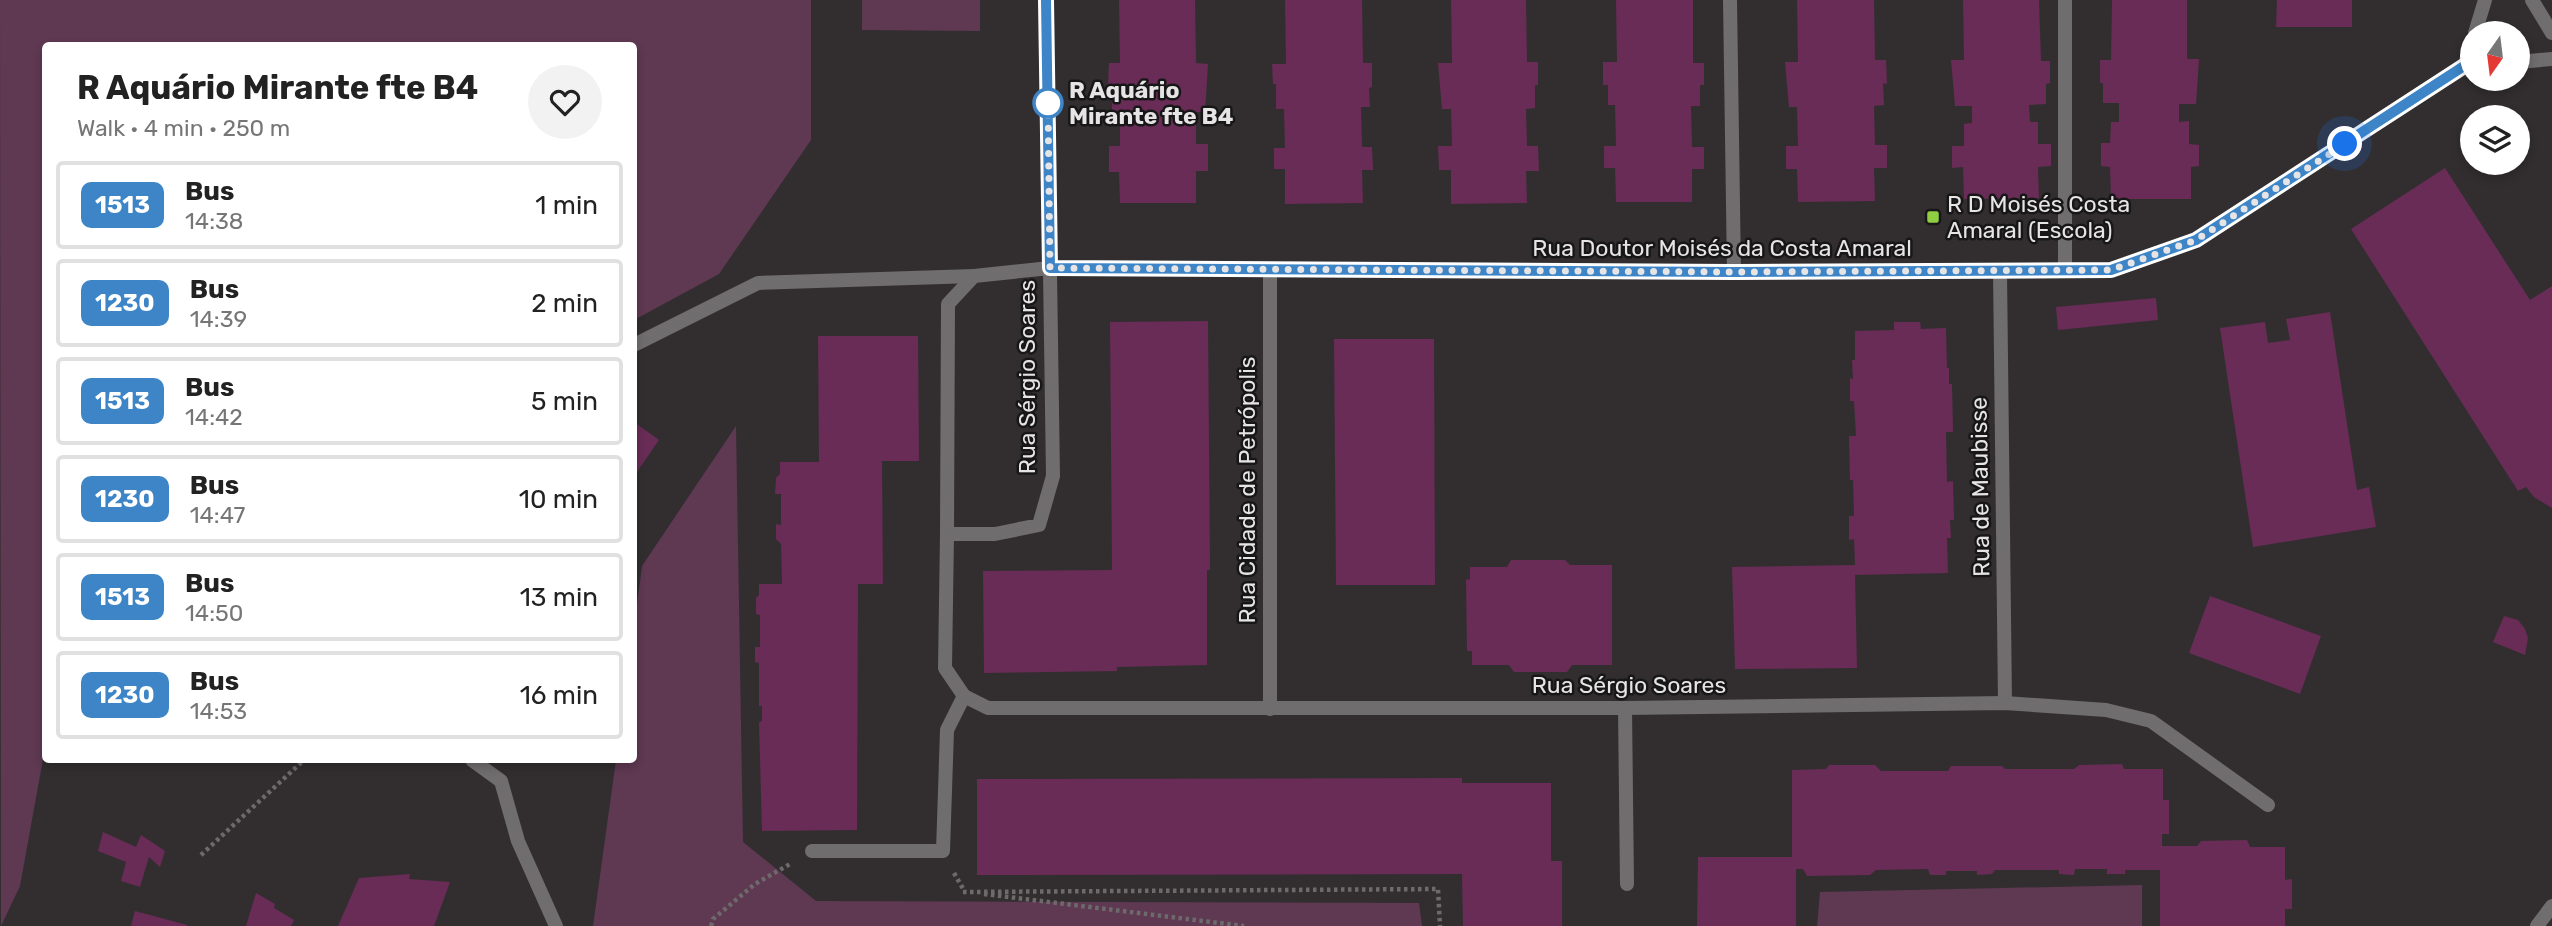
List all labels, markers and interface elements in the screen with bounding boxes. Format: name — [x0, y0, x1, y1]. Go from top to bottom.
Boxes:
north arrow — [2460, 21, 2530, 91]
map controls — [2460, 21, 2530, 175]
button: heart — [528, 65, 602, 139]
text: R Aquário Mirante fte B4 — [77, 68, 478, 107]
place label: R Aquário Mirante fte B4 — [1069, 76, 1233, 130]
marker: R Aquário Mirante fte B4 — [1033, 88, 1063, 118]
button: layers — [2460, 105, 2530, 175]
text: Walk · 4 min · 250 m — [77, 114, 290, 142]
your location — [2327, 126, 2362, 161]
text: Bus — [185, 176, 234, 207]
text: 1 min — [535, 190, 598, 221]
place label: R D Moisés Costa Amaral (Escola) — [1947, 190, 2130, 244]
text: 1513 — [95, 191, 150, 219]
text: 14:38 — [185, 207, 243, 235]
marker: R D Moisés Costa Amaral (Escola) — [1925, 209, 1941, 225]
street label: Rua Doutor Moisés da Costa Amaral — [1532, 234, 1912, 262]
text: Bus — [190, 274, 239, 305]
street label: Rua Sérgio Soares — [1013, 280, 1041, 474]
text: 2 min — [531, 288, 598, 319]
text: 1230 — [95, 289, 155, 317]
text: 14:39 — [190, 305, 247, 333]
street label: Rua Cidade de Petrópolis — [1233, 357, 1261, 623]
text: Bus — [185, 372, 234, 403]
text: 5 min — [531, 386, 598, 417]
text: 1513 — [95, 387, 150, 415]
street label: Rua de Maubisse — [1964, 397, 1996, 577]
text: 14:42 — [185, 403, 243, 431]
text: Bus — [190, 470, 239, 501]
text: 10 min — [519, 484, 598, 515]
text: 1230 — [95, 485, 155, 513]
text: 14:47 — [190, 501, 245, 529]
text: Bus — [185, 568, 234, 599]
text: 13 min — [520, 582, 598, 613]
text: 1513 — [95, 583, 150, 611]
text: 14:50 — [185, 599, 243, 627]
text: Bus — [190, 666, 239, 697]
street label: Rua Sérgio Soares — [1532, 671, 1726, 699]
text: 16 min — [520, 680, 598, 711]
text: 1230 — [95, 681, 155, 709]
text: 14:53 — [190, 697, 247, 725]

